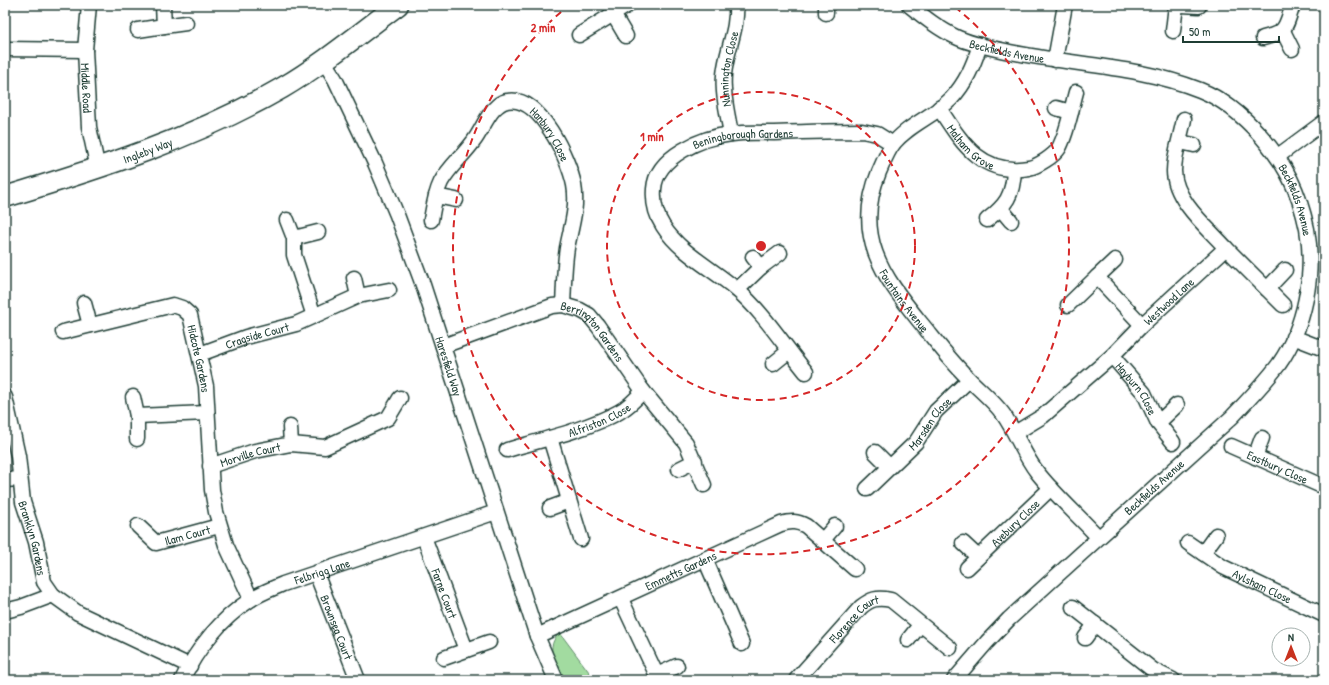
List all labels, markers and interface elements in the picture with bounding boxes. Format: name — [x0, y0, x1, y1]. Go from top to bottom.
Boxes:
scale bar — [1183, 18, 1279, 44]
text: 2 min — [531, 19, 556, 36]
text: 50 m — [1189, 23, 1210, 40]
street label: Nunnington Close — [715, 29, 742, 108]
street label: Beckfields Avenue — [968, 34, 1046, 66]
street label: Middle Road — [77, 63, 97, 113]
street label: Hanbury Close — [527, 103, 574, 164]
street label: Malham Grove — [943, 120, 998, 174]
street label: Beningborough Gardens — [690, 124, 794, 153]
text: 1 min — [640, 128, 664, 145]
street label: Ingleby Way — [120, 133, 175, 167]
street label: Beckfields Avenue — [1275, 160, 1316, 237]
centre of rings — [754, 239, 768, 253]
street label: Fountains Avenue — [875, 265, 934, 336]
street label: Westwood Lane — [1139, 273, 1197, 328]
street label: Berrington Gardens — [559, 296, 629, 365]
street label: Cragside Court — [222, 318, 291, 353]
street label: Hidcote Gardens — [184, 323, 215, 393]
street label: Haresfield Way — [432, 334, 467, 398]
street label: Hayburn Close — [1112, 358, 1162, 418]
street label: Marsden Close — [904, 393, 955, 454]
street label: Alfriston Close — [566, 398, 634, 441]
street label: Morville Court — [218, 438, 282, 471]
street label: Eastbury Close — [1244, 446, 1311, 488]
street label: Beckfields Avenue — [1120, 455, 1188, 519]
street label: Avebury Close — [987, 495, 1043, 550]
street label: Branklyn Gardens — [15, 498, 51, 577]
street label: Ilam Court — [162, 520, 213, 549]
street label: Emmetts Gardens — [642, 546, 719, 594]
street label: Felbrigg Lane — [291, 554, 352, 588]
street label: Aylsham Close — [1230, 564, 1295, 607]
street label: Farne Court — [428, 565, 462, 621]
street label: Florence Court — [824, 590, 881, 647]
street label: Brownsea Court — [317, 592, 358, 663]
north arrow — [1271, 627, 1311, 667]
text: N — [1288, 630, 1294, 644]

